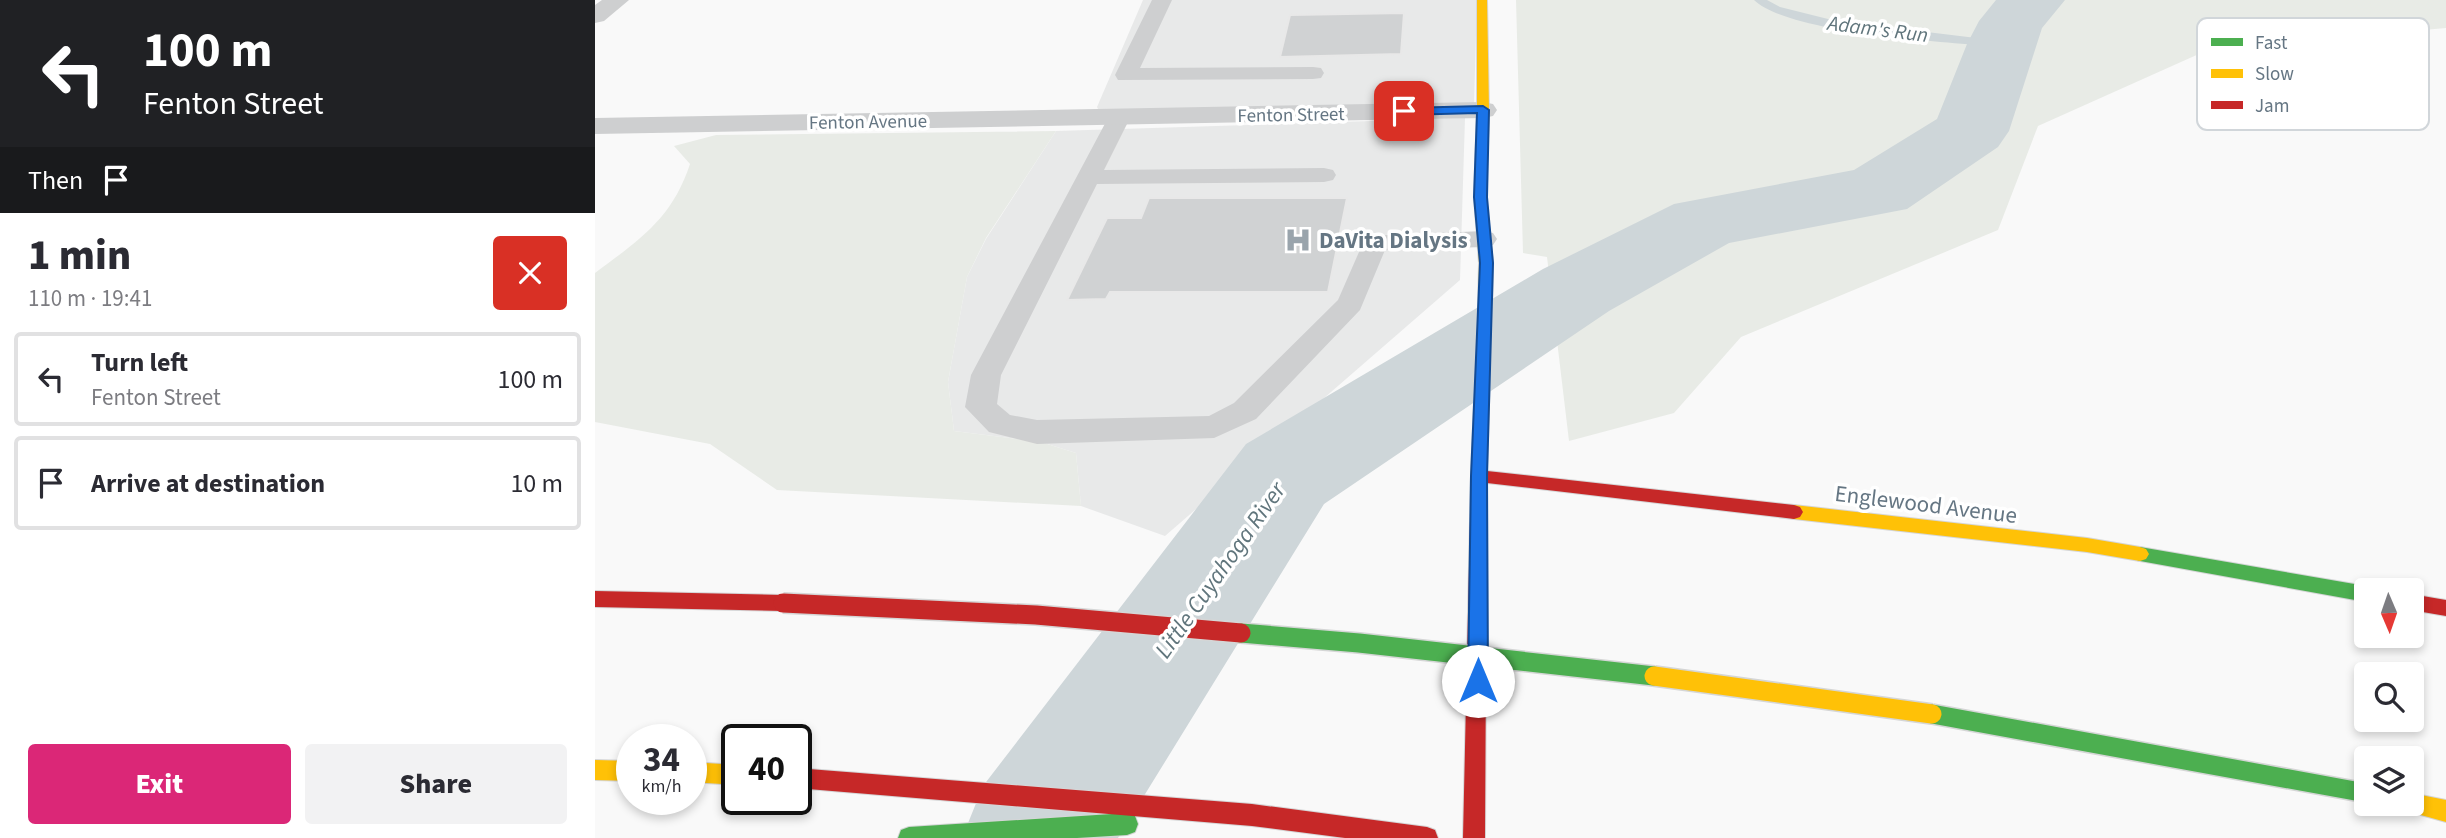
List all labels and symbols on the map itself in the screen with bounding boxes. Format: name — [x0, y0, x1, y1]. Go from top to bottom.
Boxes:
water label: Adam's Run — [1824, 8, 1930, 50]
legend — [2197, 18, 2429, 130]
text: Fast — [2255, 30, 2288, 57]
text: Slow — [2255, 61, 2294, 88]
pin — [1374, 81, 1434, 141]
text: Jam — [2255, 93, 2289, 120]
street label: Fenton Street — [1237, 101, 1345, 130]
street label: Fenton Avenue — [809, 108, 927, 137]
place label: DaVita Dialysis — [1319, 224, 1468, 257]
hospital icon: DaVita Dialysis — [1283, 225, 1313, 255]
water label: Little Cuyahoga River — [1146, 473, 1296, 666]
street label: Englewood Avenue — [1833, 477, 2019, 532]
north arrow — [2354, 578, 2424, 648]
position arrow — [1441, 644, 1515, 718]
speed limit sign: 40 — [721, 724, 812, 815]

